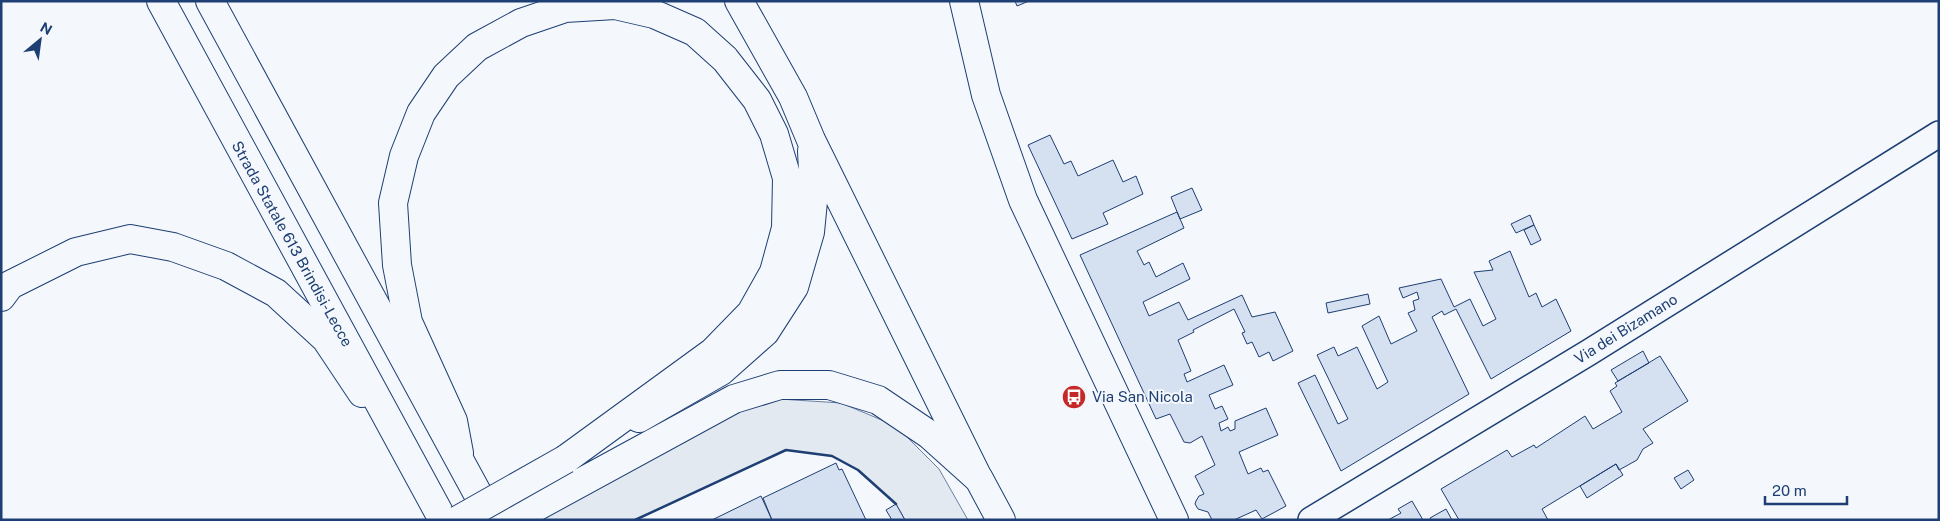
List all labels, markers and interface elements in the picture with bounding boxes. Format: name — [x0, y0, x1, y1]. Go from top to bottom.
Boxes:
north arrow — [15, 15, 65, 65]
text: N — [38, 19, 55, 38]
street label: Strada Statale 613 Brindisi-Lecce — [229, 138, 356, 350]
street label: Via dei Bizamano — [1571, 290, 1680, 367]
bus stop icon: Via San Nicola — [1061, 384, 1087, 410]
place label: Via San Nicola — [1092, 388, 1193, 405]
scale bar — [1765, 474, 1848, 506]
text: 20 m — [1772, 482, 1807, 499]

